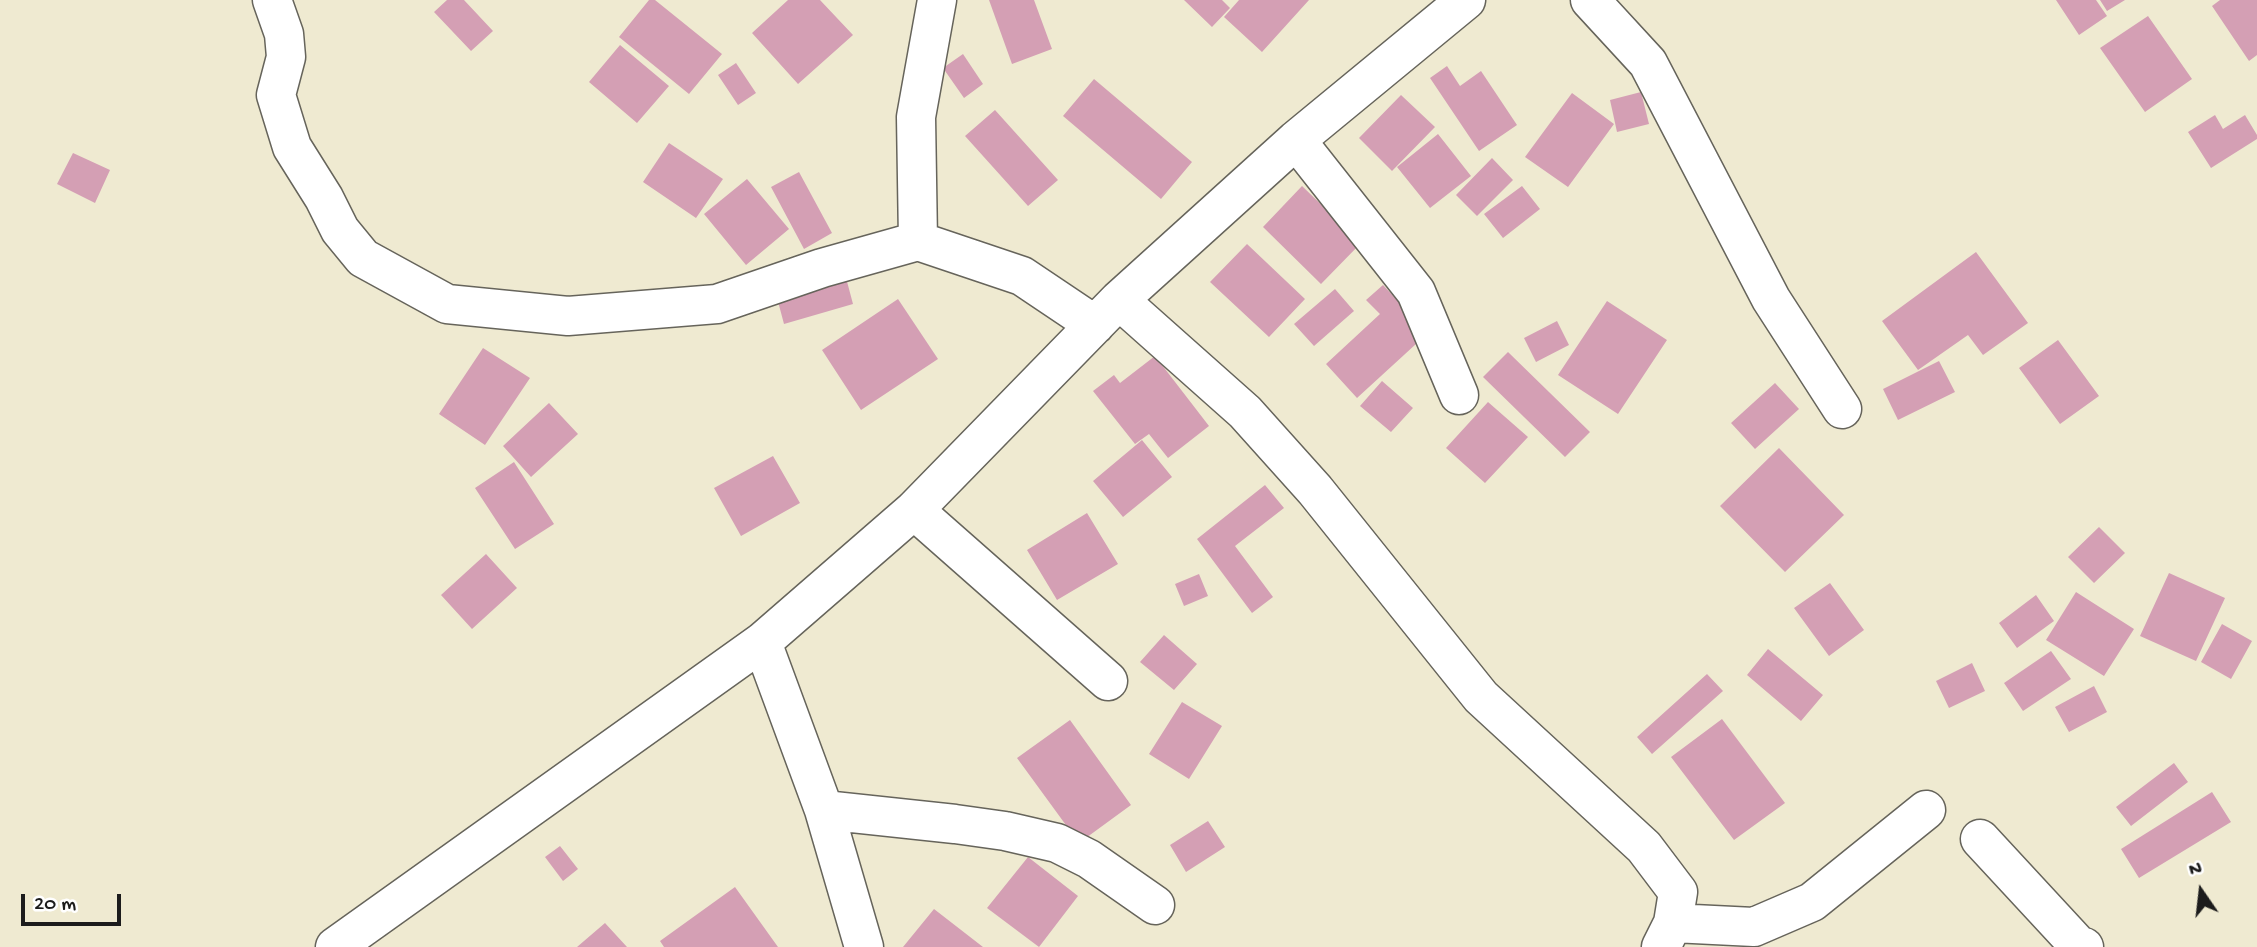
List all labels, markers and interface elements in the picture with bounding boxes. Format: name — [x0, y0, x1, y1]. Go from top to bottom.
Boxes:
north arrow — [2166, 856, 2236, 926]
text: N — [2187, 857, 2205, 883]
scale bar — [24, 880, 124, 924]
text: 20 m — [34, 893, 76, 918]

